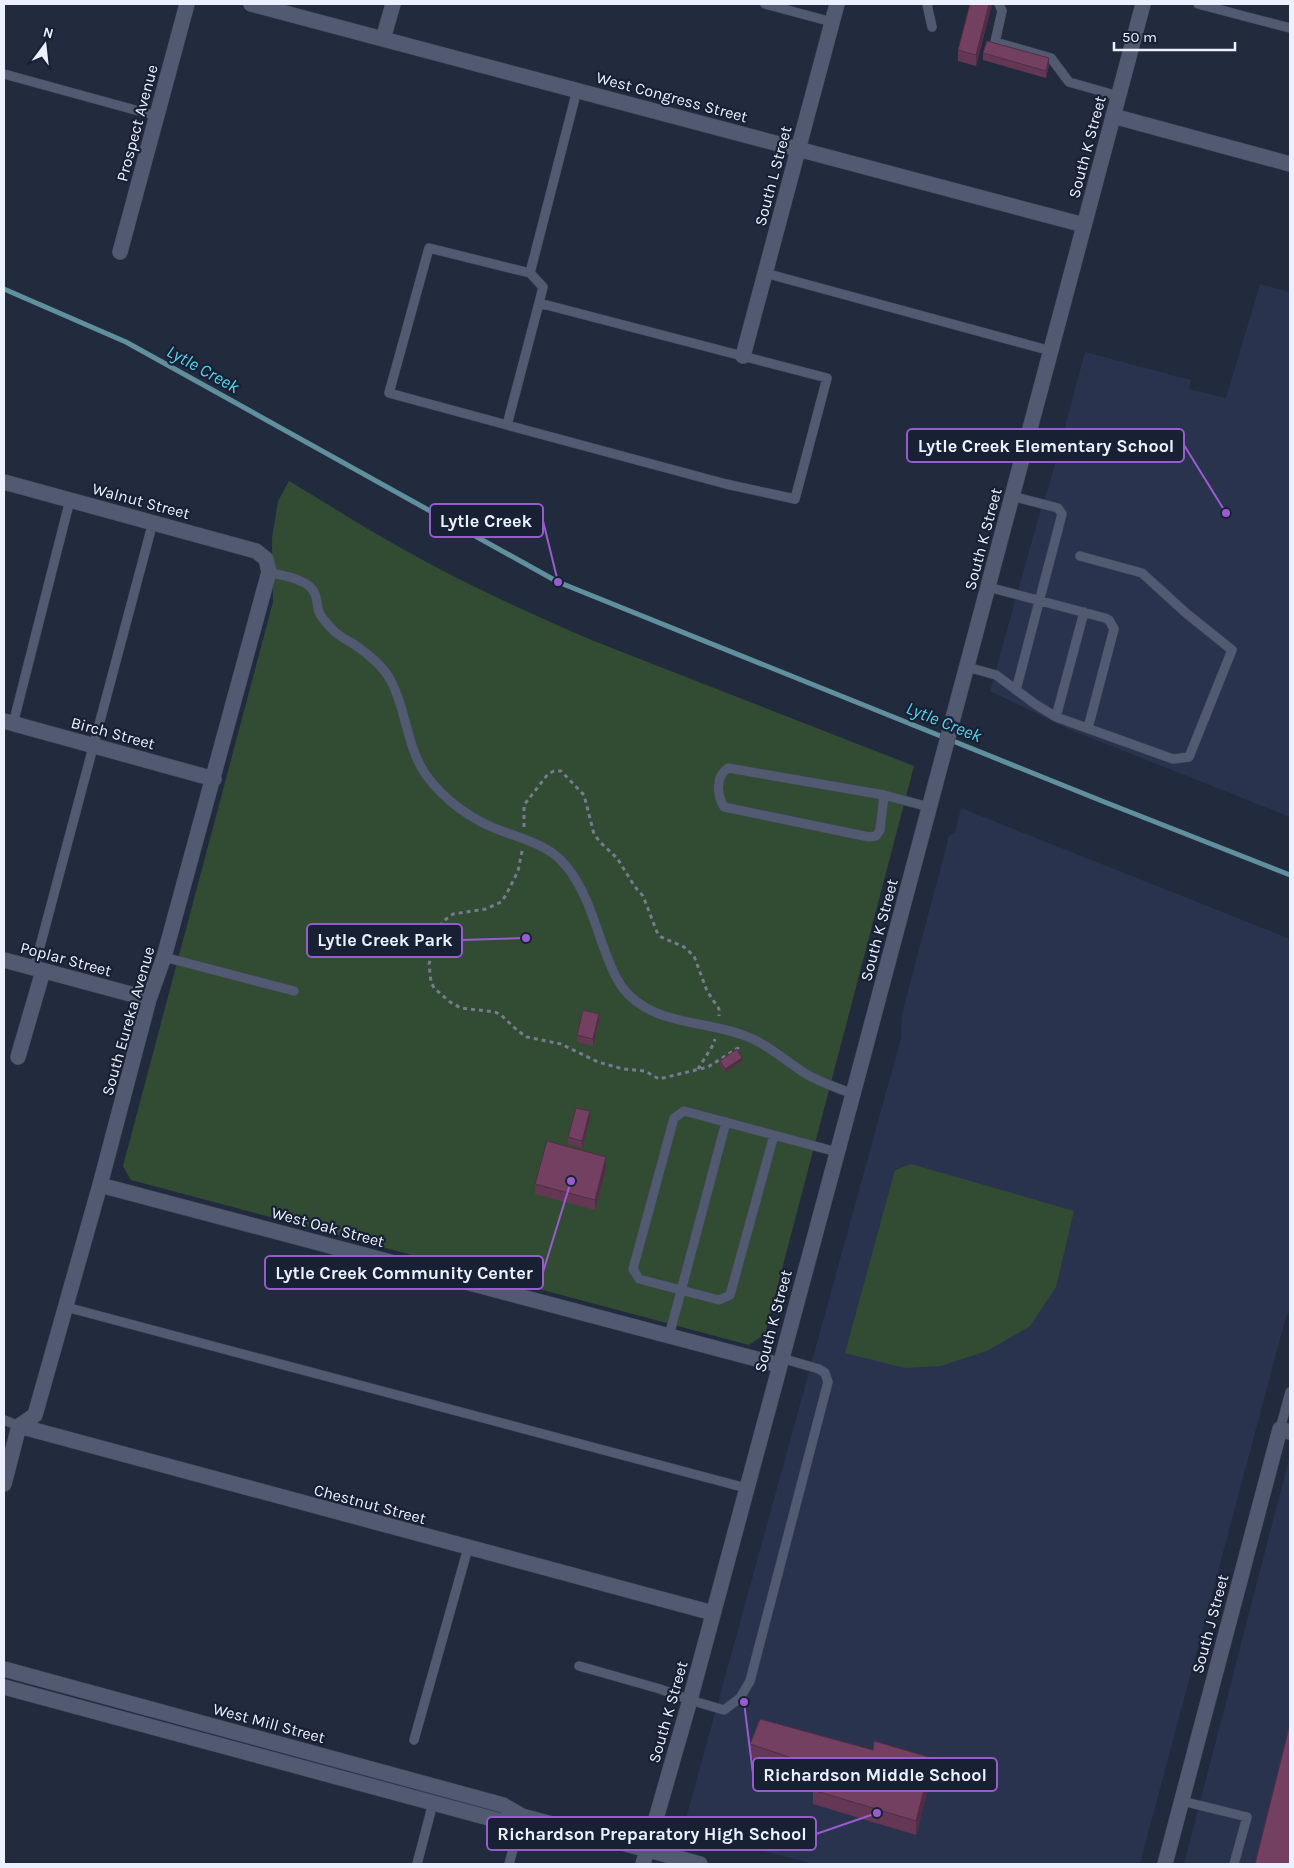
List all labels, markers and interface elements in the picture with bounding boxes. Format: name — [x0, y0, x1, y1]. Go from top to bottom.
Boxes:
north arrow — [20, 20, 70, 70]
scale bar — [1114, 20, 1235, 52]
text: N — [41, 23, 55, 42]
text: 50 m — [1122, 28, 1157, 46]
street label: Prospect Avenue — [112, 63, 162, 183]
street label: West Congress Street — [594, 68, 750, 126]
street label: South K Street — [1064, 94, 1110, 200]
street label: South L Street — [751, 124, 795, 228]
water label: Lytle Creek — [163, 340, 244, 398]
callout: Lytle Creek Elementary School — [907, 429, 1184, 462]
text: Lytle Creek Elementary School — [918, 435, 1174, 457]
street label: Walnut Street — [90, 479, 192, 523]
street label: South K Street — [960, 486, 1006, 592]
callout: Lytle Creek — [430, 504, 543, 537]
text: Lytle Creek — [440, 510, 532, 532]
water label: Lytle Creek — [903, 697, 986, 747]
street label: Birch Street — [69, 713, 157, 753]
street label: South K Street — [856, 877, 902, 983]
callout: Lytle Creek Park — [307, 924, 462, 957]
text: Lytle Creek Park — [317, 929, 453, 951]
street label: Poplar Street — [18, 938, 114, 980]
street label: South Eureka Avenue — [98, 944, 158, 1098]
street label: West Oak Street — [269, 1203, 387, 1251]
callout: Lytle Creek Community Center — [265, 1256, 543, 1289]
text: Lytle Creek Community Center — [275, 1262, 533, 1284]
street label: South K Street — [750, 1268, 796, 1374]
street label: Chestnut Street — [312, 1480, 428, 1528]
street label: South J Street — [1188, 1572, 1232, 1676]
street label: South K Street — [644, 1659, 692, 1765]
street label: West Mill Street — [211, 1699, 327, 1747]
callout: Richardson Middle School — [753, 1758, 997, 1791]
text: Richardson Middle School — [763, 1764, 987, 1786]
callout: Richardson Preparatory High School — [487, 1817, 816, 1850]
text: Richardson Preparatory High School — [497, 1823, 807, 1845]

